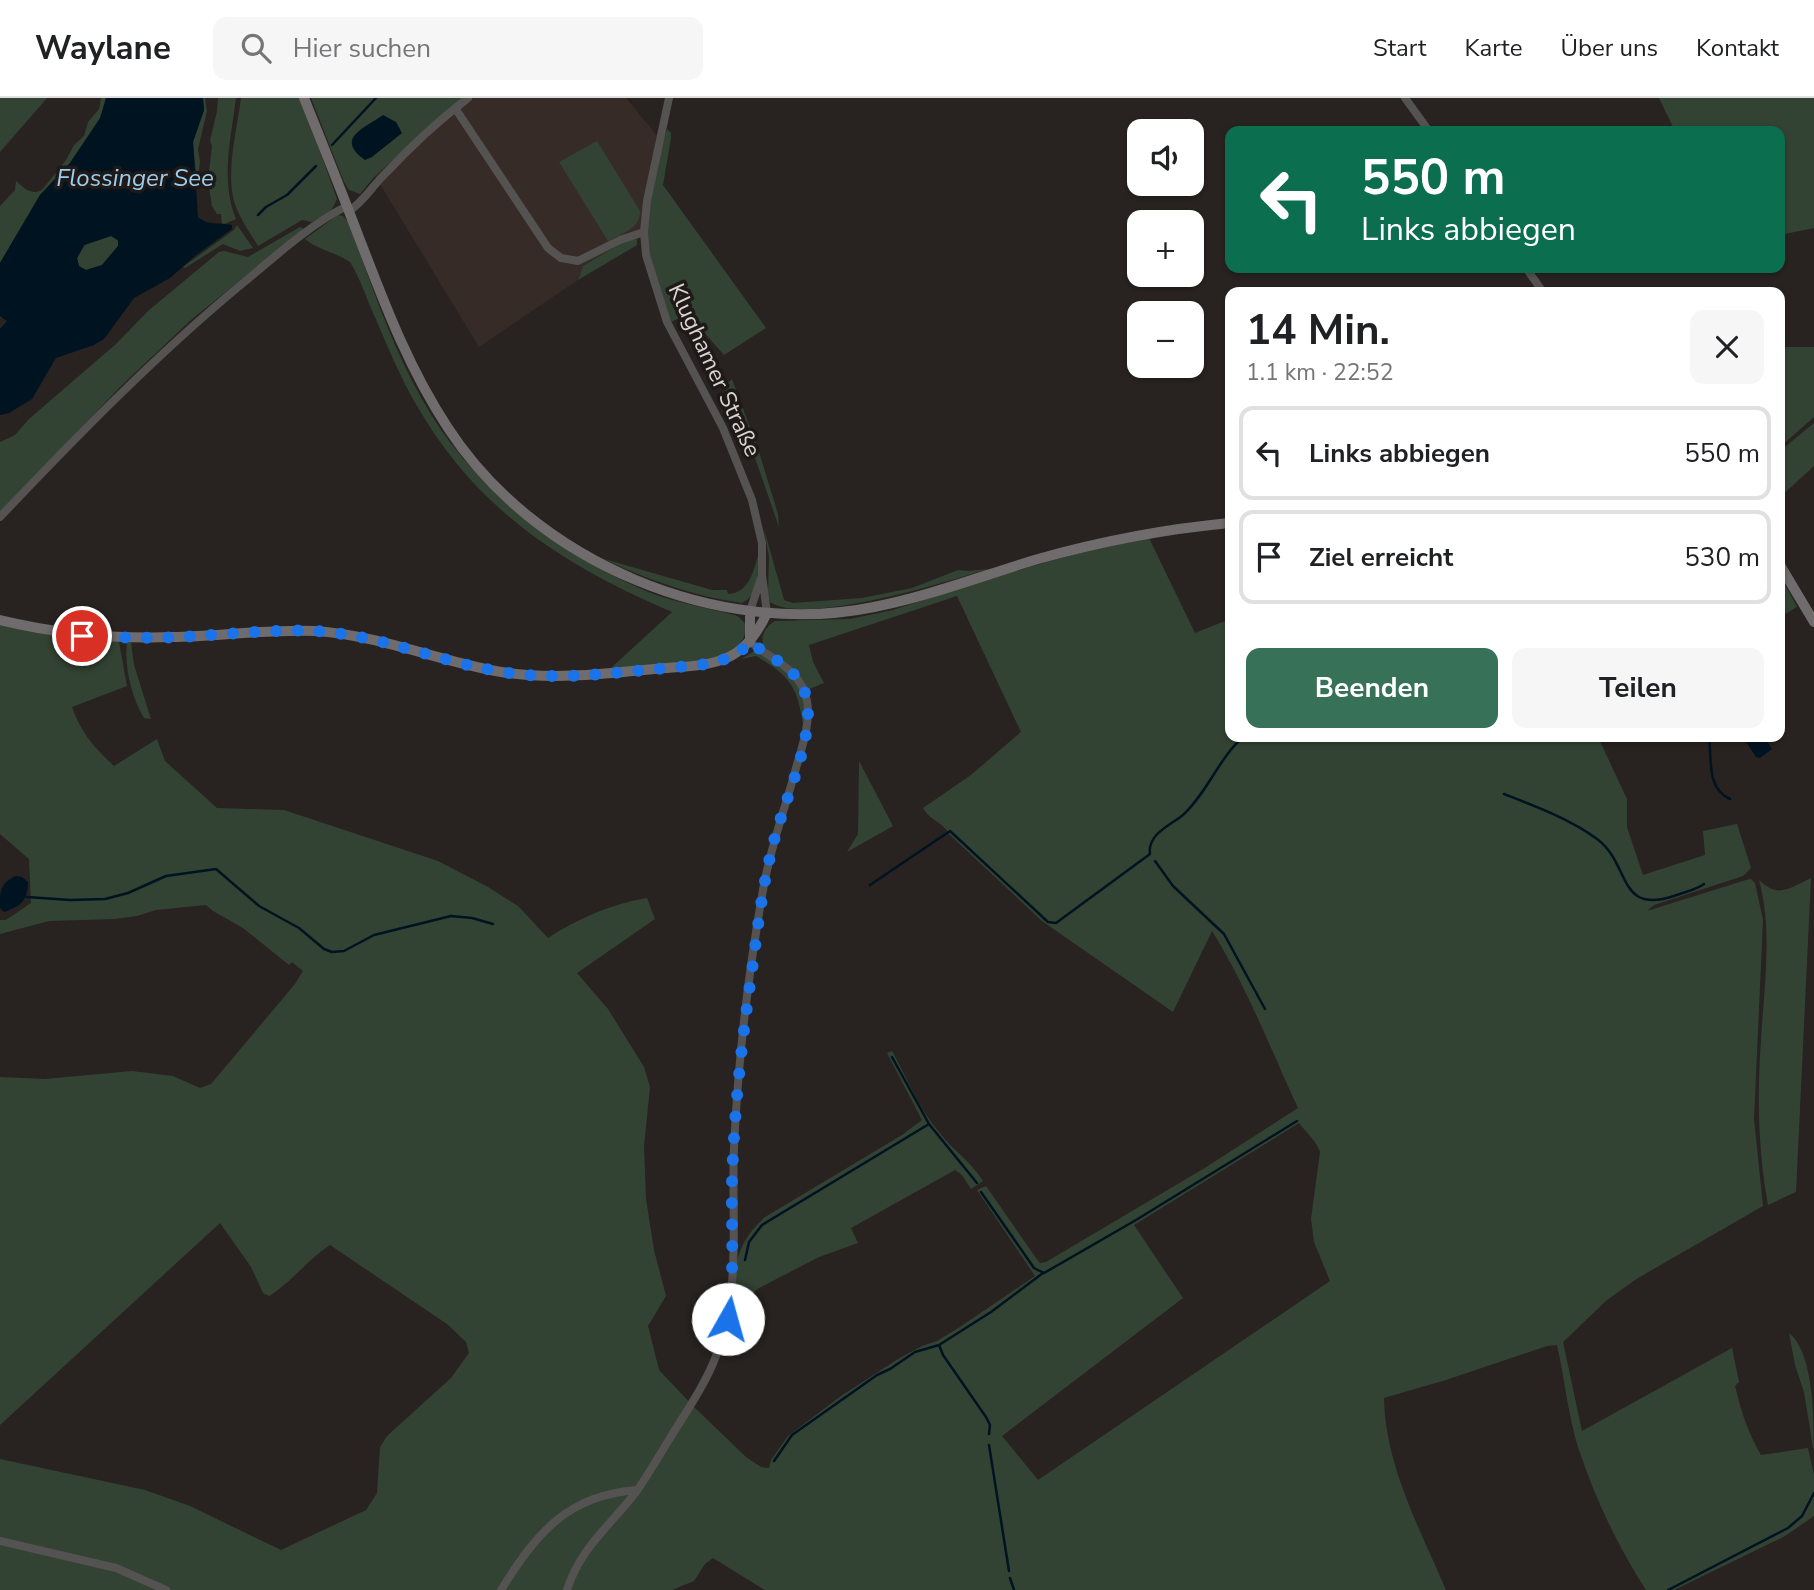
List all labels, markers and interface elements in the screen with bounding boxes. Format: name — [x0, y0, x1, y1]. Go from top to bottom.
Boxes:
search box — [213, 17, 703, 80]
text: Waylane — [35, 26, 171, 71]
icon: search — [237, 29, 275, 67]
text: Hier suchen — [293, 31, 431, 66]
text: Start — [1373, 32, 1426, 64]
text: Karte — [1464, 32, 1522, 64]
text: Über uns — [1560, 32, 1658, 64]
text: Kontakt — [1696, 32, 1779, 64]
map controls — [1127, 119, 1204, 378]
button: sound — [1127, 119, 1204, 196]
text: 550 m — [1361, 144, 1505, 211]
icon: left — [1246, 154, 1337, 245]
water label: Flossinger See — [56, 162, 214, 194]
text: Links abbiegen — [1361, 208, 1576, 251]
button: + — [1127, 210, 1204, 287]
street label: Klughamer Straße — [661, 279, 768, 462]
button: − — [1127, 301, 1204, 378]
text: 14 Min. — [1246, 302, 1390, 359]
button: close — [1690, 310, 1764, 384]
text: 1.1 km · 22:52 — [1246, 357, 1393, 388]
icon: left — [1250, 434, 1288, 472]
text: Links abbiegen — [1309, 436, 1490, 471]
text: 550 m — [1684, 436, 1760, 471]
icon: arrive — [1250, 538, 1288, 576]
text: Ziel erreicht — [1309, 540, 1453, 575]
text: 530 m — [1684, 540, 1760, 575]
pin — [52, 606, 112, 666]
icon: arrive — [63, 617, 101, 655]
button: Beenden — [1246, 648, 1498, 728]
button: Teilen — [1512, 648, 1764, 728]
position arrow — [691, 1282, 765, 1356]

